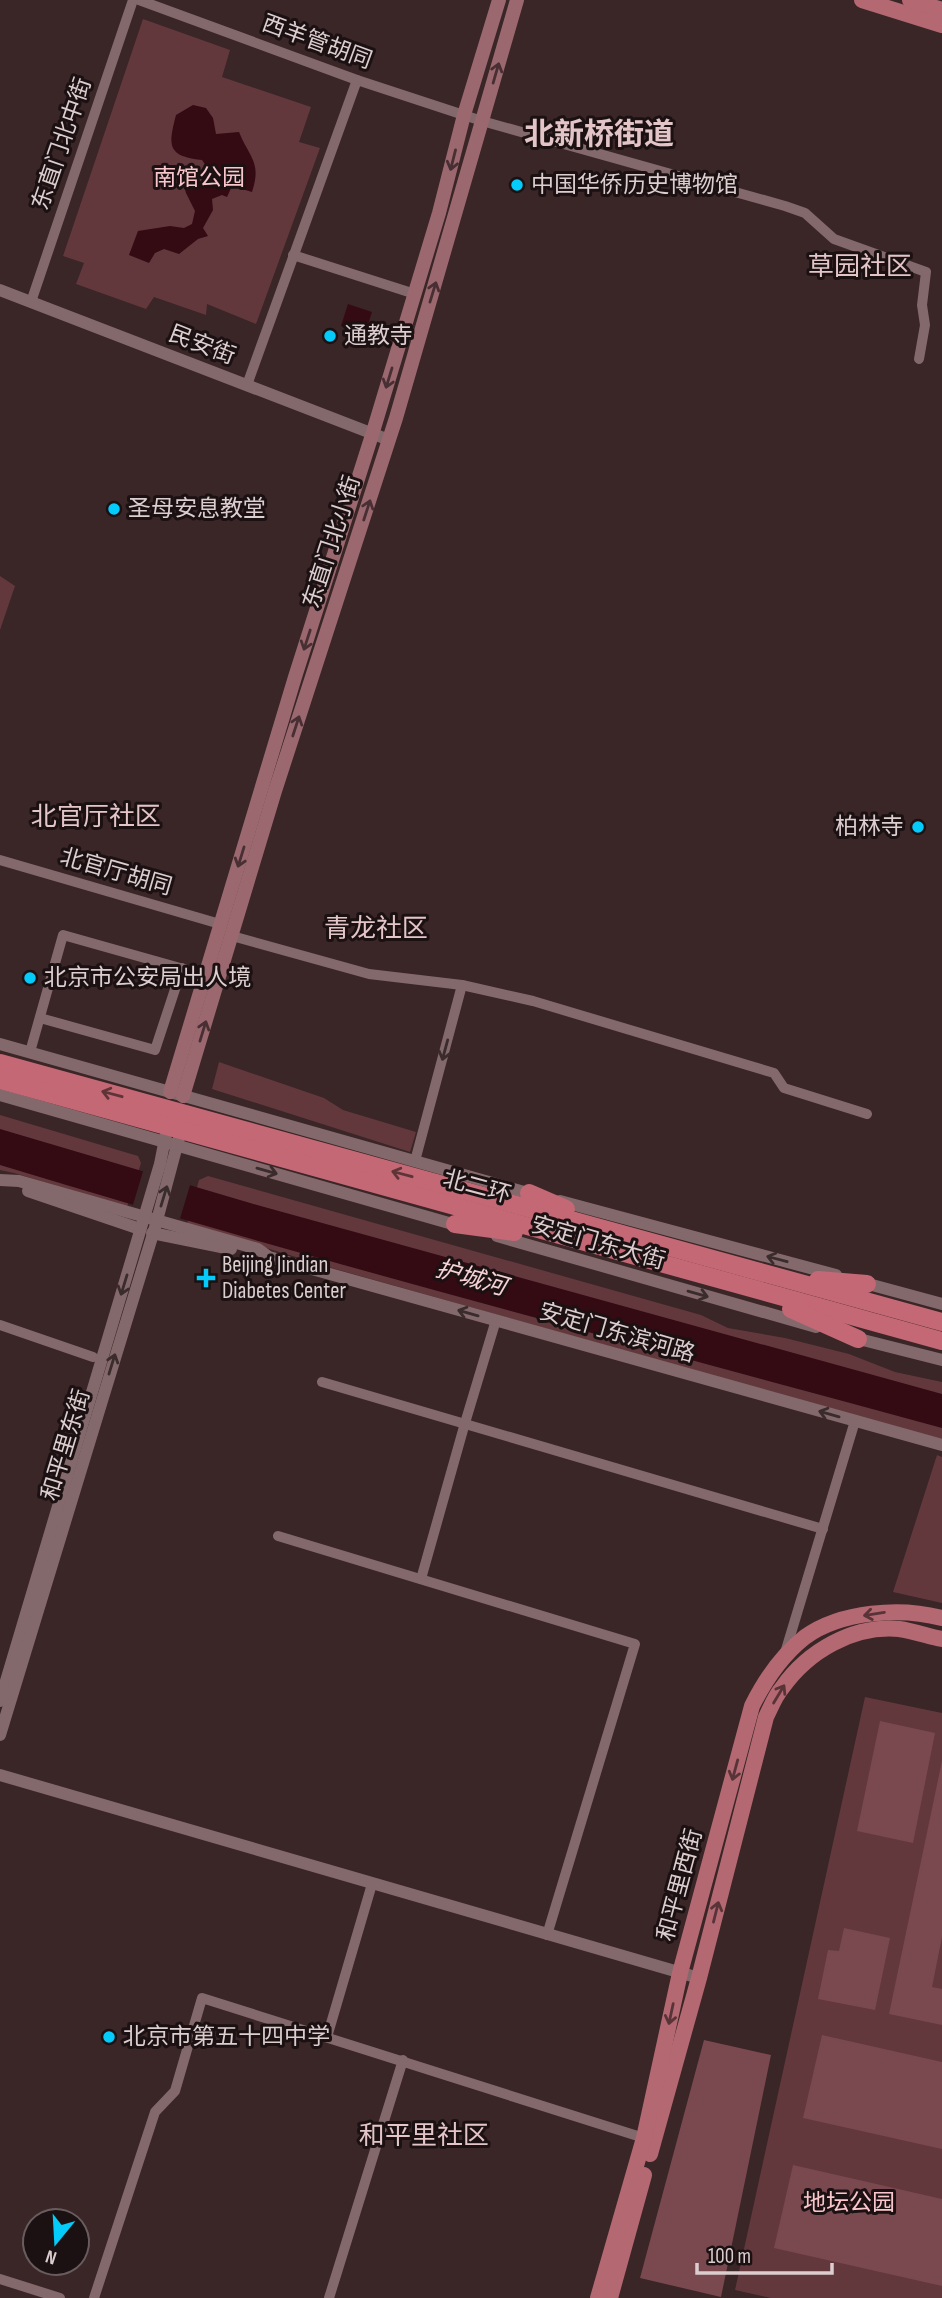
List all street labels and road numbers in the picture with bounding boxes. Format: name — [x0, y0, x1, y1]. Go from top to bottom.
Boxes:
street label: 西羊管胡同 — [258, 9, 376, 75]
street label: 东直门北中街 — [26, 74, 98, 214]
street label: 民安街 — [165, 320, 239, 370]
street label: 东直门北小街 — [297, 472, 367, 612]
street label: 北官厅胡同 — [57, 843, 175, 901]
street label: 北二环 — [440, 1165, 514, 1209]
street label: 安定门东大街 — [528, 1211, 668, 1275]
street label: 安定门东滨河路 — [536, 1297, 698, 1369]
street label: 和平里东街 — [36, 1386, 96, 1504]
street label: 和平里西街 — [652, 1826, 708, 1944]

